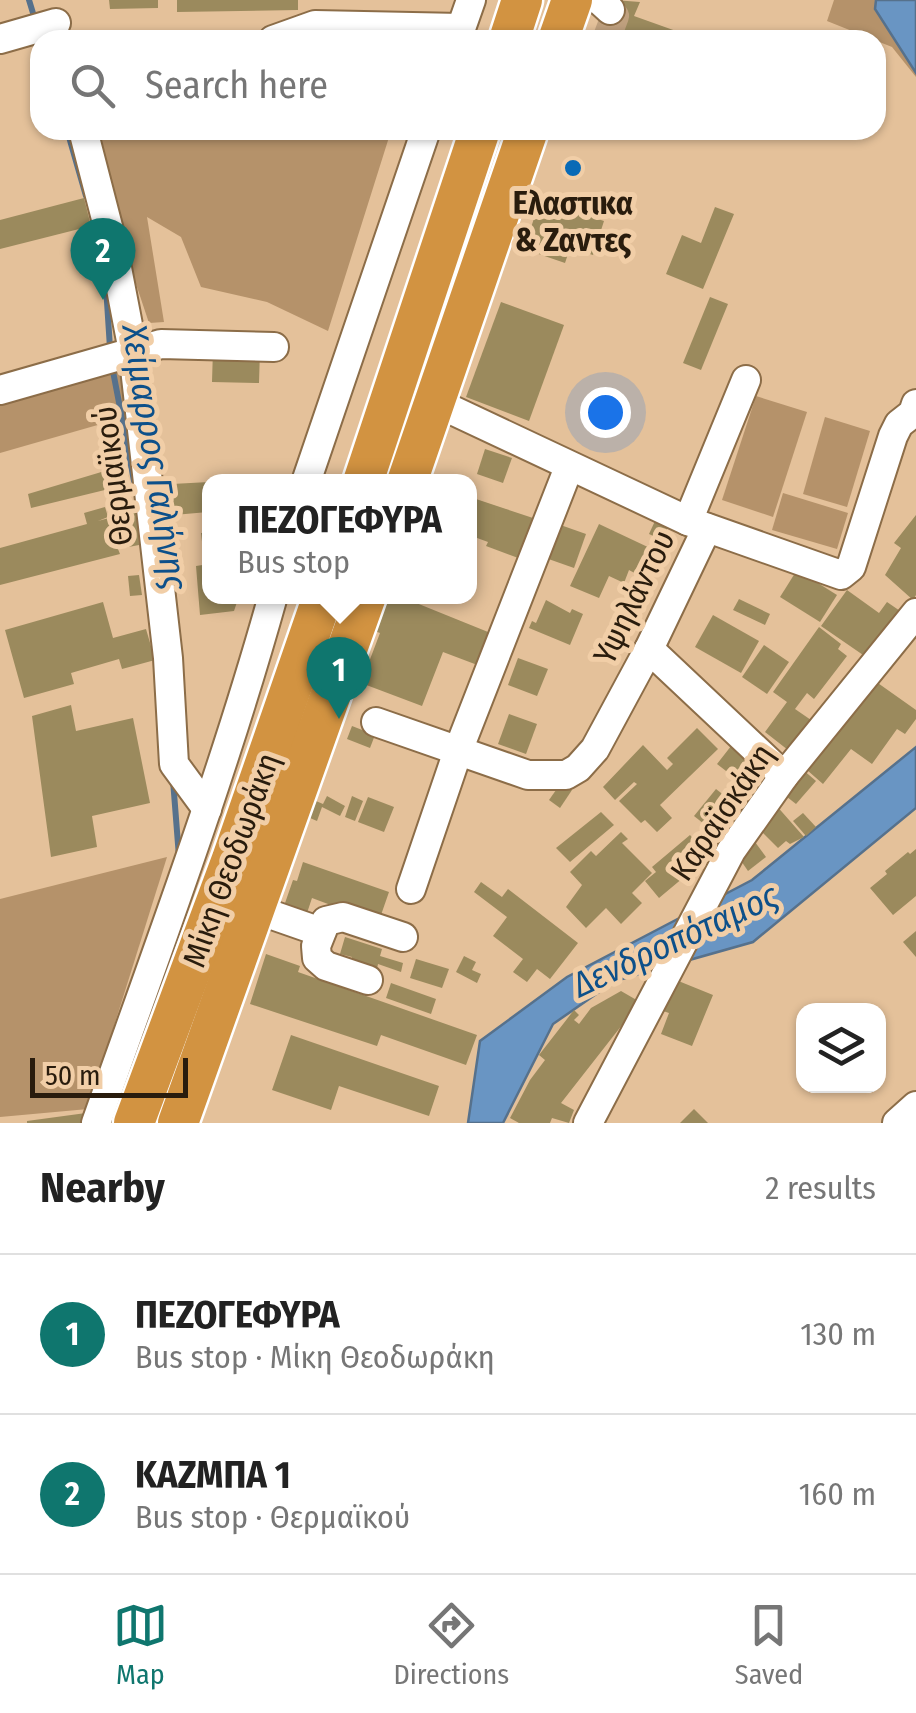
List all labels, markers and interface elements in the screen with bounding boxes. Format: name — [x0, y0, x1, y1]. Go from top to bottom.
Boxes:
search box — [30, 30, 886, 140]
icon: search — [65, 58, 120, 113]
text: Search here — [145, 62, 328, 108]
marker: Ελαστικα & Ζαντες — [562, 157, 584, 179]
place label: Ελαστικα & Ζαντες — [513, 184, 633, 259]
pin: 2 — [70, 218, 136, 300]
water label: Χείμαρρος Γαλήνης — [113, 319, 197, 594]
your location — [580, 387, 631, 438]
street label: Θερμαϊκού — [86, 404, 140, 548]
popup — [202, 474, 477, 604]
text: ΠΕΖΟΓΕΦΥΡΑ — [237, 497, 442, 543]
street label: Υψηλάντου — [585, 524, 683, 670]
text: Bus stop — [237, 543, 350, 581]
pin: 1 — [306, 636, 372, 719]
street label: Καραϊσκάκη — [662, 736, 782, 888]
street label: Μίκη Θεοδωράκη — [175, 748, 287, 972]
water label: Δενδροπόταμος — [564, 874, 786, 1007]
map controls — [796, 1003, 886, 1093]
button: layers — [796, 1003, 886, 1093]
scale bar — [30, 1053, 188, 1098]
text: 50 m — [45, 1059, 101, 1092]
text: Nearby — [40, 1163, 165, 1213]
text: 2 results — [765, 1169, 876, 1207]
text: ΠΕΖΟΓΕΦΥΡΑ — [135, 1292, 340, 1338]
text: 1 — [66, 1315, 79, 1353]
text: 130 m — [800, 1315, 876, 1353]
text: Bus stop · Μίκη Θεοδωράκη — [135, 1338, 495, 1376]
text: ΚΑΖΜΠΑ 1 — [135, 1452, 291, 1498]
text: 2 — [65, 1475, 80, 1513]
text: 160 m — [799, 1475, 876, 1513]
text: Bus stop · Θερμαϊκού — [135, 1498, 410, 1536]
tab: Map — [113, 1598, 168, 1691]
tab: Directions — [393, 1598, 509, 1691]
tab: Saved — [735, 1598, 803, 1691]

